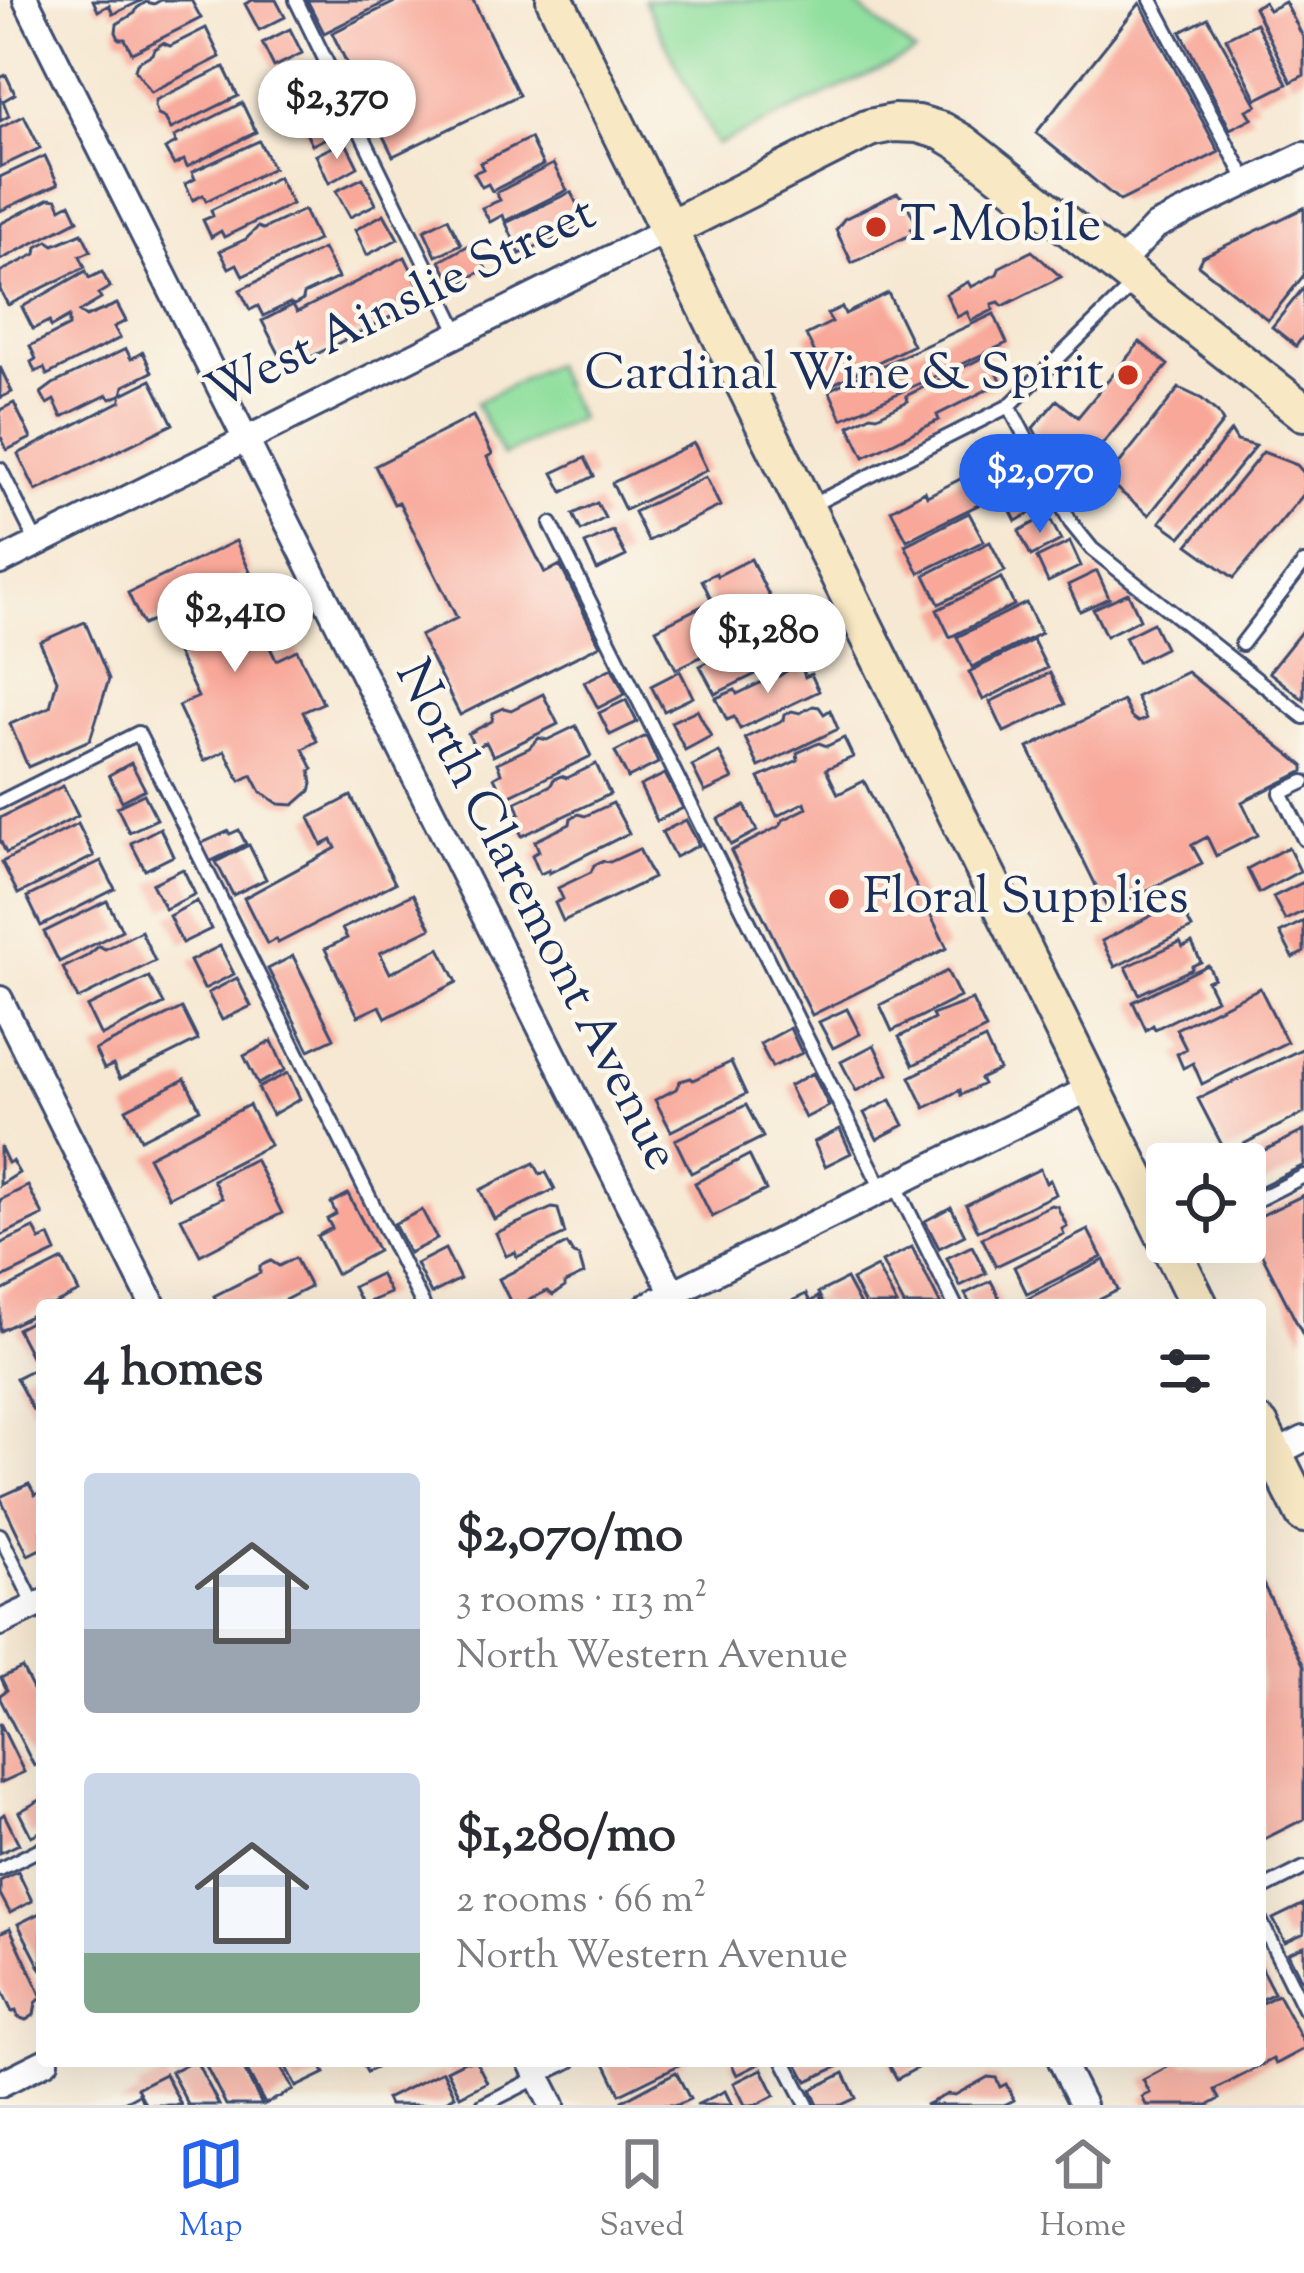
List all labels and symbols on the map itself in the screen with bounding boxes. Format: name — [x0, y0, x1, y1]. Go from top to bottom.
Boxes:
pin: $2,370 — [239, 60, 435, 162]
street label: West Ainslie Street — [195, 179, 609, 431]
place label: T-Mobile — [900, 191, 1101, 264]
marker: T-Mobile — [863, 214, 889, 240]
place label: Cardinal Wine & Spirit — [584, 339, 1104, 412]
marker: Cardinal Wine & Spirit — [1115, 362, 1141, 388]
pin: $2,070 — [942, 434, 1138, 536]
pin: $2,410 — [137, 573, 333, 675]
pin: $1,280 — [670, 594, 866, 696]
street label: North Claremont Avenue — [374, 648, 696, 1184]
place label: Floral Supplies — [863, 863, 1188, 936]
marker: Floral Supplies — [826, 886, 852, 912]

